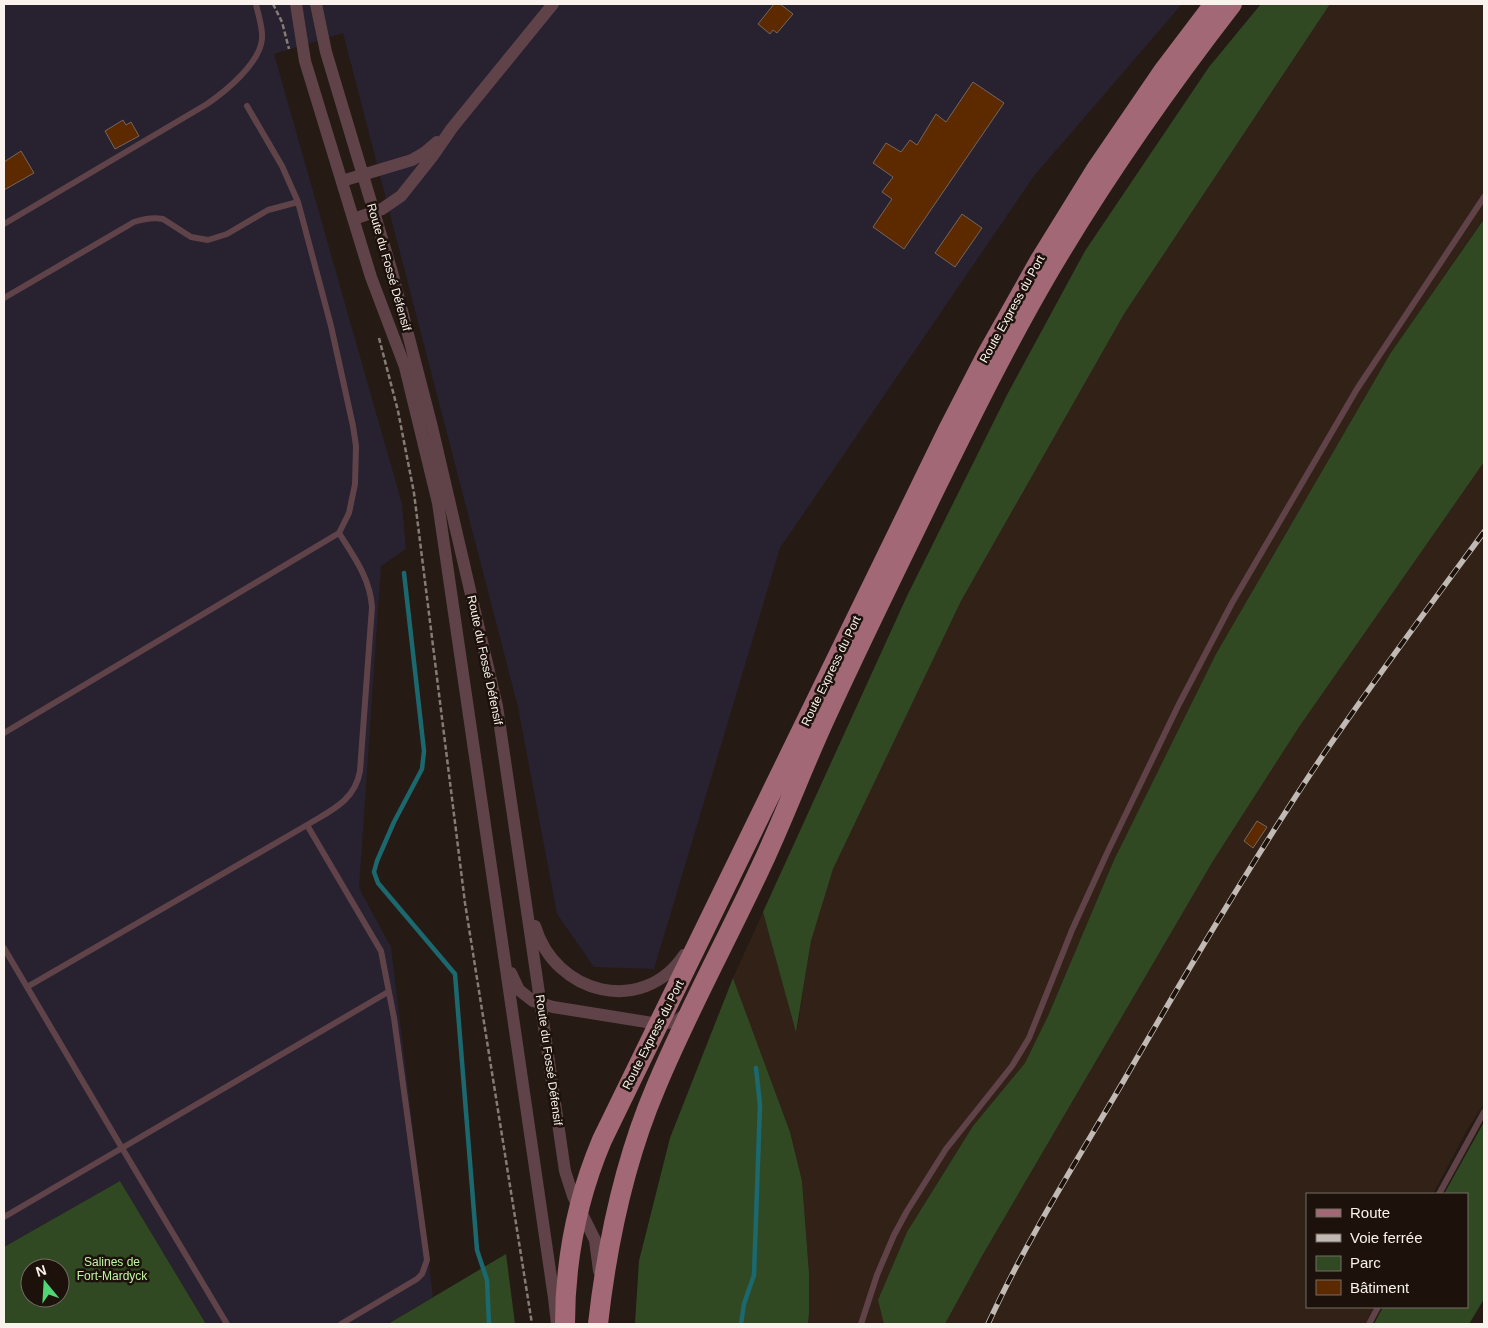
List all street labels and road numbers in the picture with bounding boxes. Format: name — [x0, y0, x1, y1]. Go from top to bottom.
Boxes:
street label: Route du Fossé Défensif — [364, 202, 414, 333]
street label: Route Express du Port — [977, 252, 1048, 365]
street label: Route du Fossé Défensif — [464, 594, 506, 727]
street label: Route Express du Port — [798, 613, 864, 728]
street label: Route Express du Port — [619, 977, 687, 1092]
street label: Route du Fossé Défensif — [533, 994, 565, 1127]

